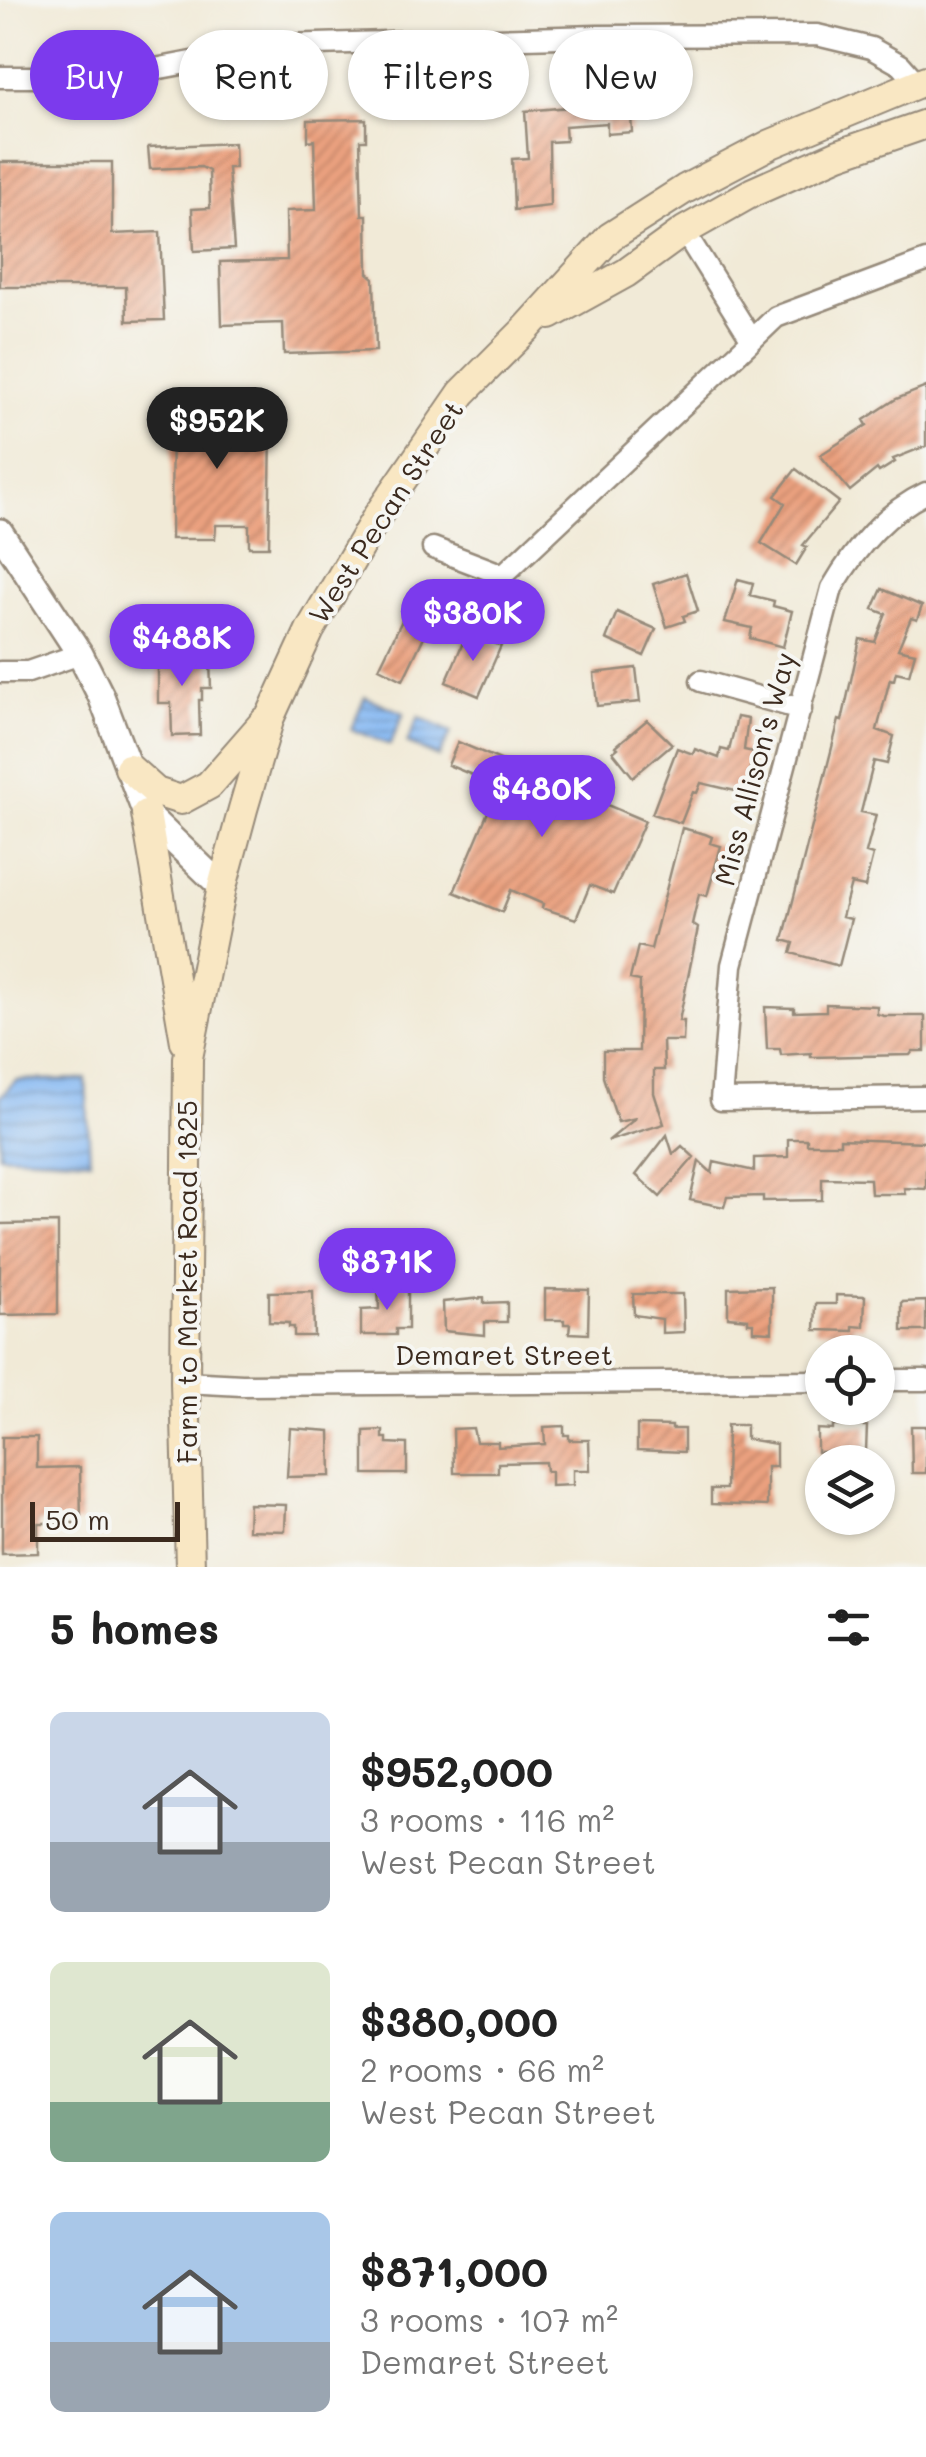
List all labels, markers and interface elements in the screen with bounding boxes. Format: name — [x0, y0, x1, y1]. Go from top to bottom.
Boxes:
chip: Buy — [30, 30, 159, 120]
chip: Rent — [179, 30, 328, 120]
chip: Filters — [348, 30, 529, 120]
chip: New — [549, 30, 693, 120]
pin: $952K — [147, 387, 287, 472]
street label: West Pecan Street — [300, 393, 471, 630]
text: $952K — [169, 398, 265, 440]
pin: $380K — [403, 579, 543, 664]
text: $380K — [423, 590, 523, 632]
pin: $488K — [112, 604, 252, 689]
text: $488K — [132, 615, 232, 657]
street label: Miss Allison's Way — [706, 648, 803, 889]
pin: $480K — [472, 755, 612, 840]
text: $480K — [491, 766, 593, 808]
street label: Farm to Market Road 1825 — [168, 1100, 204, 1464]
pin: $871K — [317, 1228, 457, 1313]
text: $871K — [341, 1239, 433, 1281]
map controls — [805, 1335, 895, 1535]
button: locate — [805, 1335, 895, 1425]
street label: Demaret Street — [395, 1336, 613, 1372]
button: layers — [805, 1445, 895, 1535]
scale bar — [30, 1497, 180, 1542]
text: 50 m — [45, 1501, 110, 1537]
text: 5 homes — [50, 1600, 219, 1655]
icon: filters — [821, 1600, 876, 1655]
text: $952,000 — [360, 1743, 553, 1798]
icon: home — [130, 1752, 250, 1872]
text: 3 rooms · 116 m² — [360, 1798, 614, 1840]
text: West Pecan Street — [360, 1840, 656, 1882]
text: $380,000 — [360, 1993, 558, 2048]
icon: home — [130, 2002, 250, 2122]
text: 2 rooms · 66 m² — [360, 2048, 604, 2090]
text: West Pecan Street — [360, 2090, 656, 2132]
text: $871,000 — [360, 2243, 548, 2298]
icon: home — [130, 2252, 250, 2372]
text: 3 rooms · 107 m² — [360, 2298, 618, 2340]
text: Demaret Street — [360, 2340, 609, 2382]

